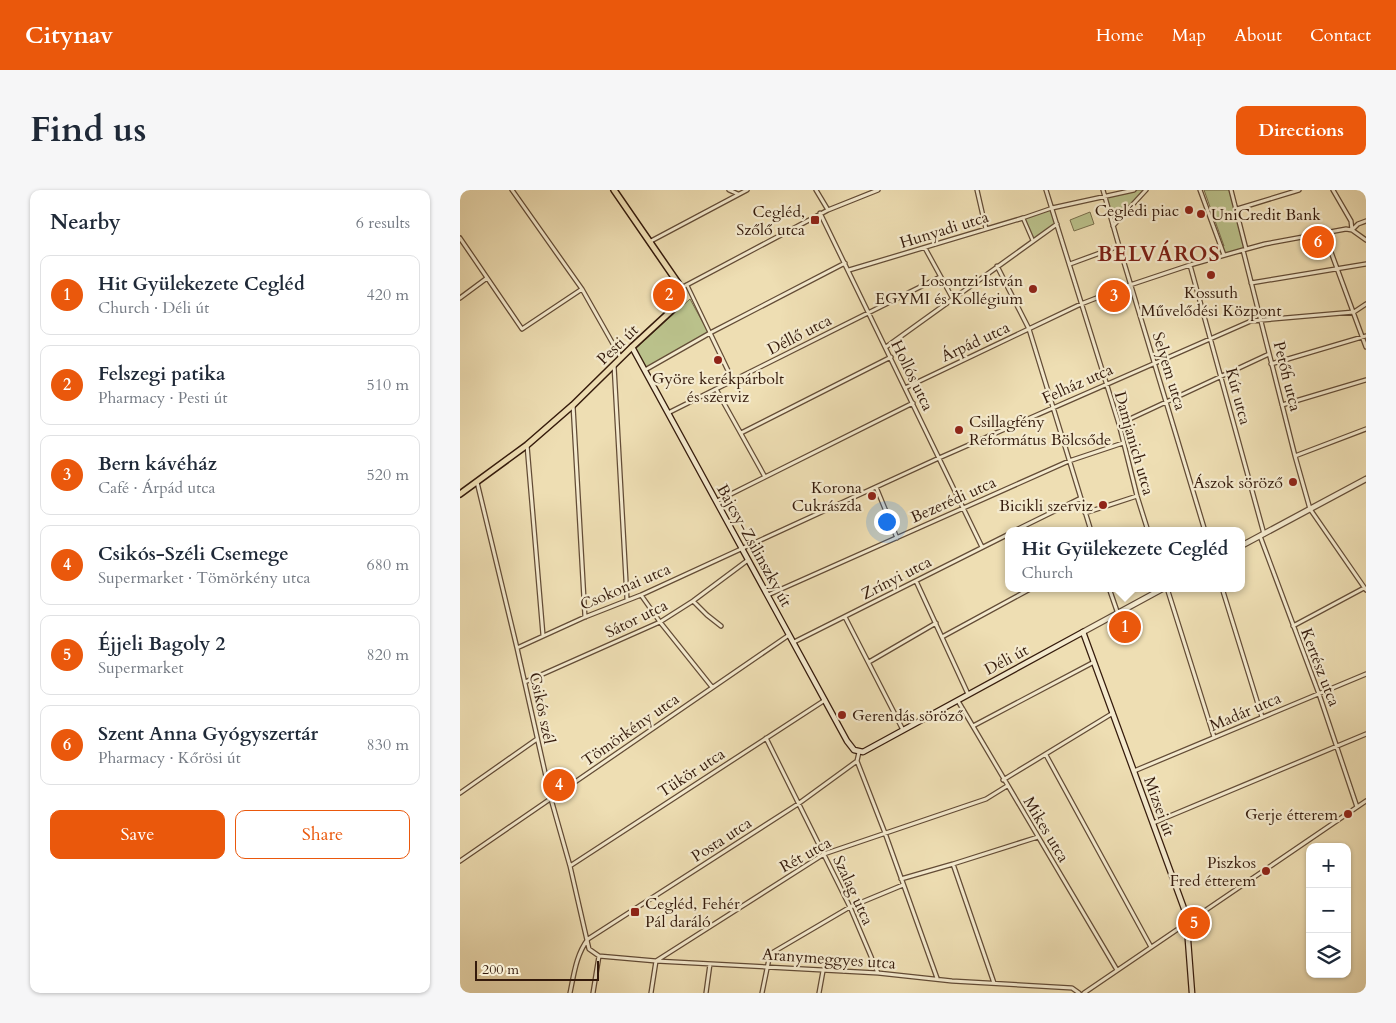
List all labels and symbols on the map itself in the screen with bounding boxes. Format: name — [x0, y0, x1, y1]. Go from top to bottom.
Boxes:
place label: Ceglédi piac — [1095, 200, 1179, 222]
place label: Cegléd, Szőlő utca — [736, 201, 805, 241]
marker: Ceglédi piac — [1183, 204, 1195, 216]
place label: UniCredit Bank — [1211, 204, 1321, 226]
street label: Hunyadi utca — [897, 206, 992, 254]
marker: UniCredit Bank — [1195, 208, 1207, 220]
marker: Cegléd, Szőlő utca — [809, 214, 821, 226]
pin: 6 — [1302, 223, 1334, 261]
district label: BELVÁROS — [1097, 240, 1221, 269]
marker: Kossuth Művelődési Központ — [1205, 269, 1217, 281]
place label: Losontzi István EGYMI és Kollégium — [875, 270, 1023, 310]
pin: 2 — [653, 276, 685, 314]
pin: 3 — [1098, 277, 1130, 315]
place label: Kossuth Művelődési Központ — [1141, 282, 1281, 322]
marker: Losontzi István EGYMI és Kollégium — [1027, 283, 1039, 295]
street label: Déllő utca — [764, 309, 835, 360]
street label: Árpád utca — [937, 316, 1013, 367]
street label: Pesti út — [592, 320, 643, 370]
street label: Selyem utca — [1147, 329, 1191, 413]
street label: Hollós utca — [885, 336, 939, 415]
street label: Petőfi utca — [1268, 339, 1306, 414]
marker: Györe kerékpárbolt és szerviz — [712, 354, 724, 366]
street label: Felház utca — [1038, 358, 1117, 409]
street label: Kút utca — [1220, 365, 1256, 427]
place label: Györe kerékpárbolt és szerviz — [652, 368, 784, 408]
street label: Damjanich utca — [1109, 389, 1159, 498]
place label: Csillagfény Református Bölcsőde — [969, 411, 1111, 451]
marker: Csillagfény Református Bölcsőde — [953, 424, 965, 436]
street label: Bezerédi utca — [907, 471, 1000, 528]
place label: Ászok söröző — [1193, 472, 1283, 494]
marker: Ászok söröző — [1287, 476, 1299, 488]
place label: Korona Cukrászda — [792, 477, 862, 517]
street label: Bajcsy-Zsilinszky út — [711, 480, 797, 611]
marker: Korona Cukrászda — [866, 490, 878, 502]
place label: Bicikli szerviz — [999, 495, 1093, 517]
marker: Bicikli szerviz — [1097, 499, 1109, 511]
your location — [874, 509, 900, 535]
street label: Zrínyi utca — [858, 551, 935, 605]
street label: Csokonai utca — [577, 558, 674, 616]
street label: Sátor utca — [602, 594, 671, 643]
pin: 1 — [1109, 608, 1141, 646]
street label: Kertész utca — [1295, 625, 1345, 710]
street label: Déli út — [981, 639, 1032, 681]
street label: Csikós szél — [524, 670, 560, 746]
street label: Madár utca — [1206, 687, 1285, 737]
street label: Tömörkény utca — [578, 688, 684, 772]
place label: Gerendás söröző — [852, 705, 964, 727]
marker: Gerendás söröző — [836, 709, 848, 721]
street label: Tükör utca — [654, 743, 729, 803]
pin: 4 — [543, 766, 575, 804]
street label: Mizsei út — [1138, 773, 1180, 839]
street label: Mikes utca — [1018, 793, 1074, 867]
place label: Gerje étterem — [1245, 804, 1338, 826]
marker: Gerje étterem — [1342, 808, 1354, 820]
street label: Posta utca — [687, 812, 756, 868]
street label: Rét utca — [776, 832, 835, 878]
street label: Szalag utca — [827, 852, 879, 929]
place label: Piszkos Fred étterem — [1170, 852, 1256, 892]
marker: Piszkos Fred étterem — [1260, 865, 1272, 877]
place label: Cegléd, Fehér Pál daráló — [645, 893, 740, 933]
pin: 5 — [1178, 904, 1210, 942]
marker: Cegléd, Fehér Pál daráló — [629, 906, 641, 918]
street label: Aranymeggyes utca — [761, 943, 897, 975]
scale bar — [475, 958, 599, 981]

